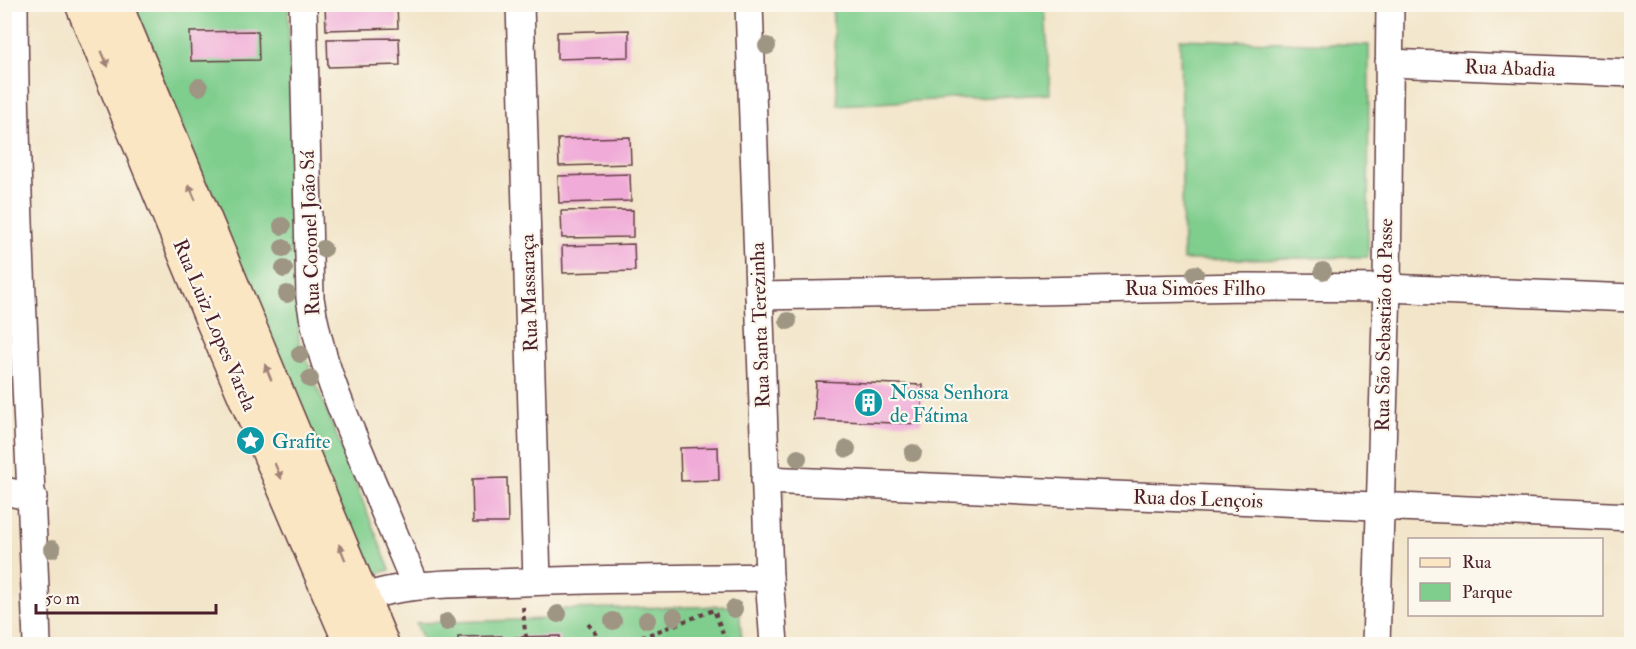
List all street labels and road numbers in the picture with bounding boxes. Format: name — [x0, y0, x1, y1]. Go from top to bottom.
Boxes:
street label: Rua Abadia — [1464, 54, 1557, 82]
street label: Rua Coronel João Sá — [295, 149, 325, 316]
street label: Rua São Sebastião do Passe — [1370, 218, 1398, 432]
street label: Rua Massaraça — [514, 233, 544, 353]
street label: Rua Luiz Lopes Varela — [167, 235, 263, 416]
street label: Rua Santa Terezinha — [745, 241, 775, 408]
street label: Rua Simões Filho — [1125, 276, 1265, 301]
street label: Rua dos Lençois — [1132, 484, 1264, 514]

